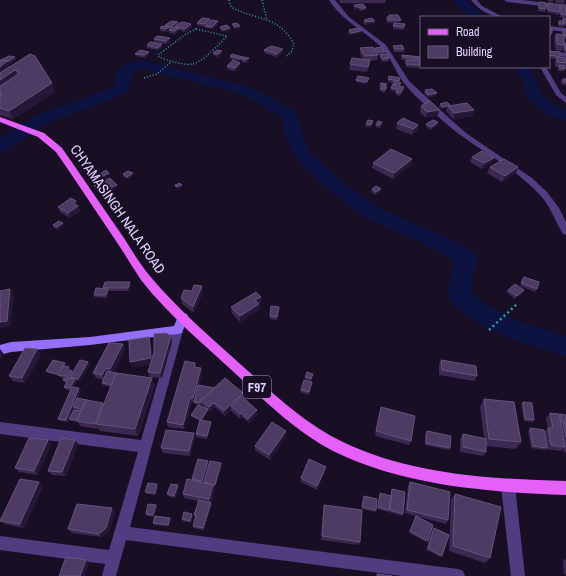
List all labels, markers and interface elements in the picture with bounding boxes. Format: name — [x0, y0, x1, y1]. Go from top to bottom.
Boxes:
legend — [420, 16, 550, 68]
text: Road — [456, 24, 480, 40]
text: Building — [456, 44, 493, 60]
street label: CHYAMASINGH NALA ROAD — [67, 141, 169, 277]
road number: F97 — [243, 376, 271, 398]

